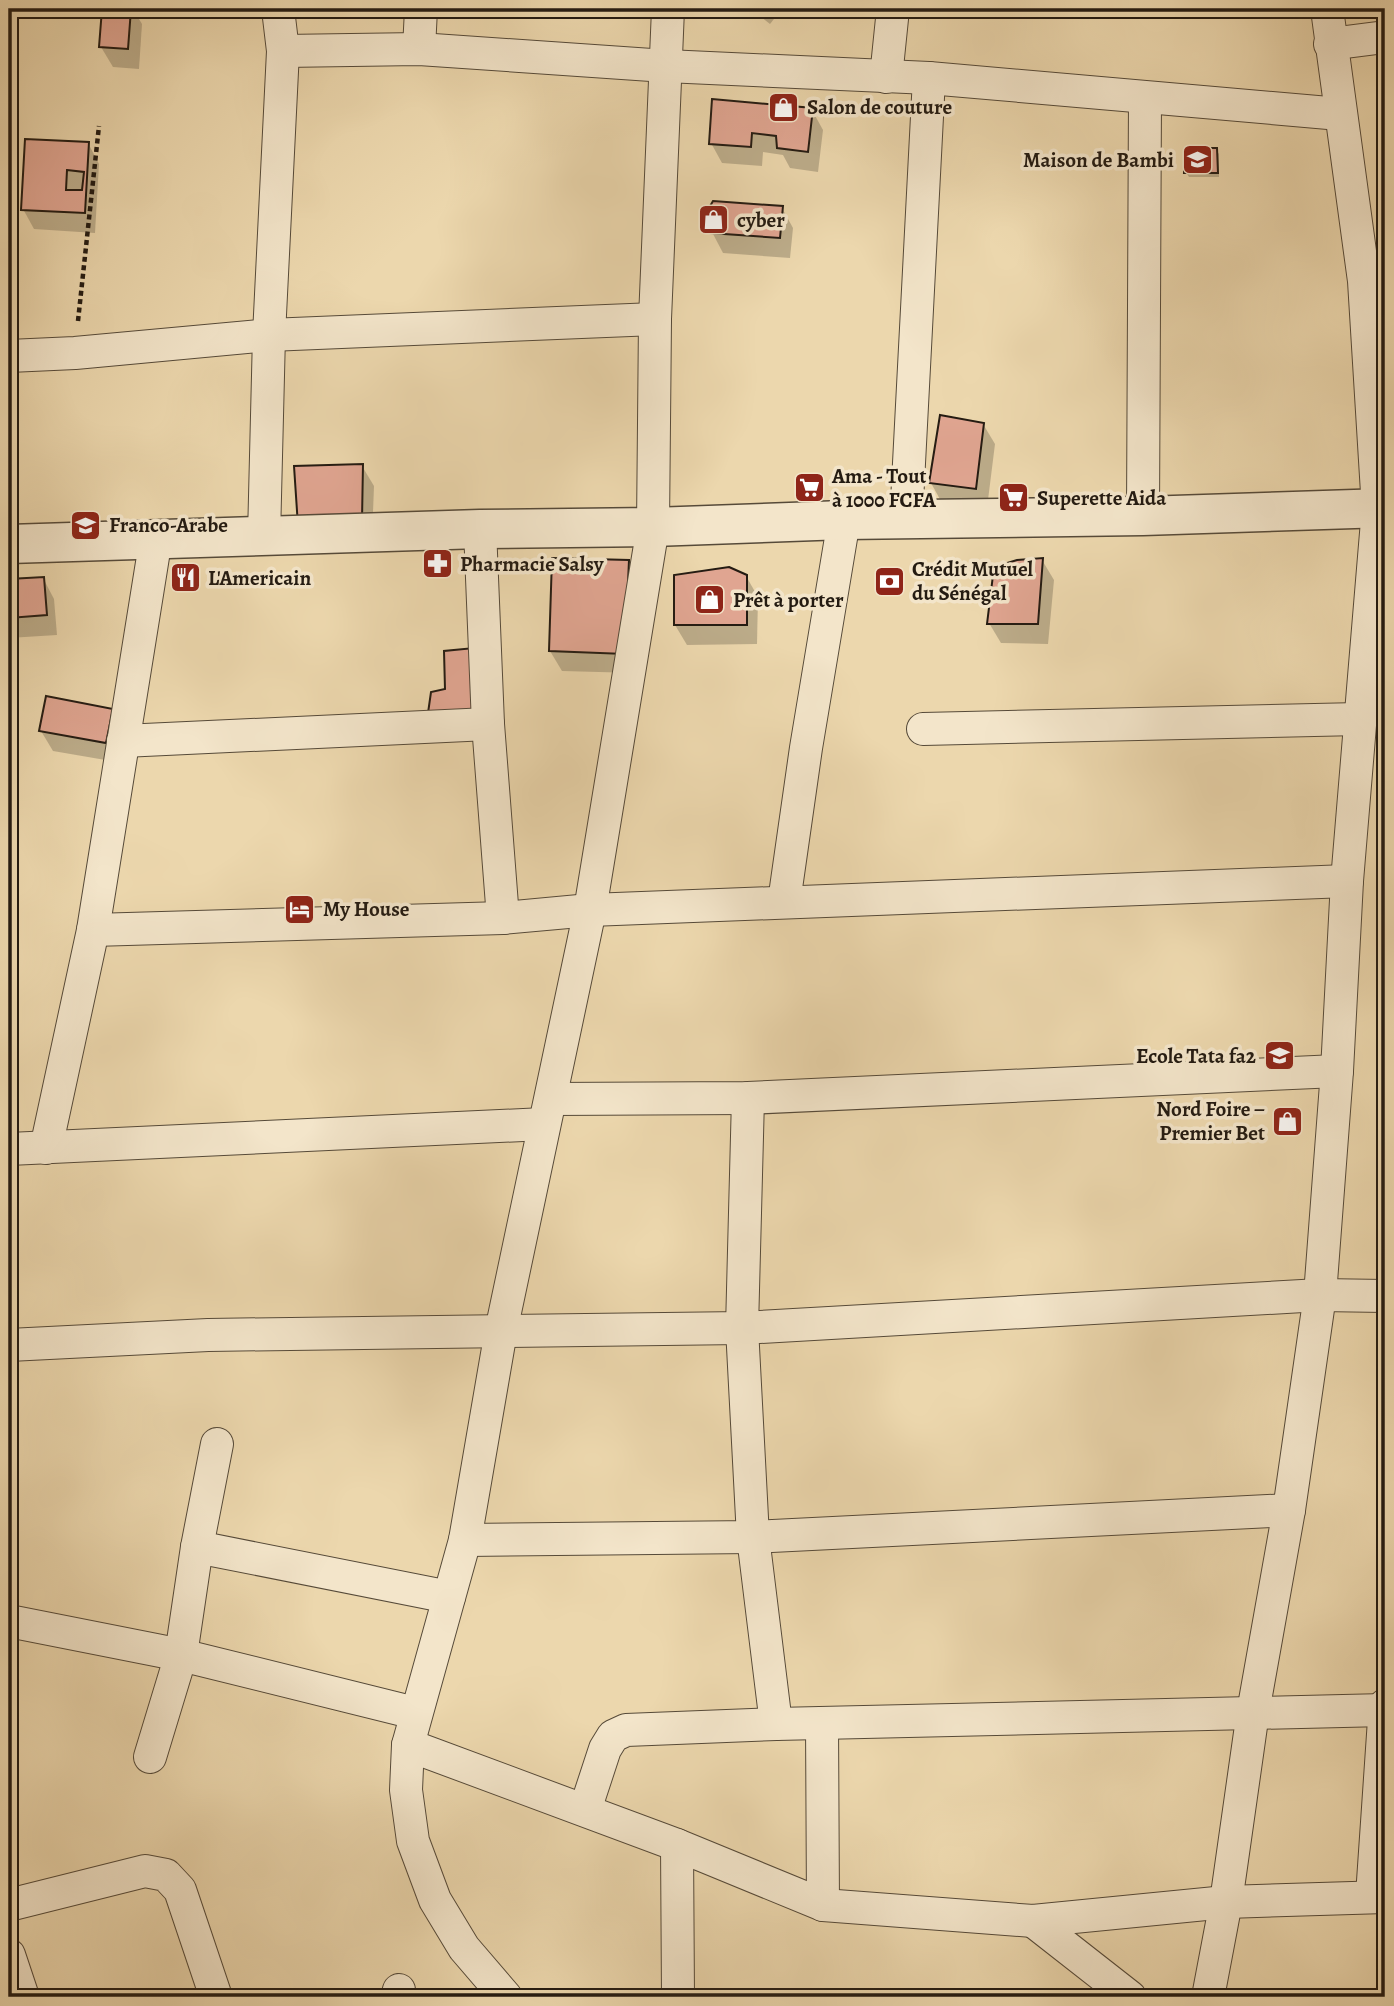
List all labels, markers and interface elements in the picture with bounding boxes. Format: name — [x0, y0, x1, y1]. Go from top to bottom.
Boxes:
shop icon: Salon de couture — [767, 90, 801, 124]
place label: Salon de couture — [807, 93, 952, 121]
school or university icon: Maison de Bambi — [1180, 143, 1214, 177]
place label: Maison de Bambi — [1023, 146, 1174, 174]
shop icon: cyber — [697, 203, 731, 237]
place label: cyber — [737, 206, 785, 234]
place label: Ama - Tout à 1000 FCFA — [831, 462, 937, 514]
supermarket icon: Ama - Tout à 1000 FCFA — [792, 471, 826, 505]
supermarket icon: Superette Aida — [997, 481, 1031, 515]
place label: Superette Aida — [1037, 484, 1167, 512]
school or university icon: Franco-Arabe — [69, 508, 103, 542]
place label: Franco-Arabe — [109, 511, 228, 539]
pharmacy icon: Pharmacie Salsy — [420, 547, 454, 581]
place label: Pharmacie Salsy — [460, 550, 605, 578]
place label: Crédit Mutuel du Sénégal — [912, 555, 1034, 607]
restaurant icon: L'Americain — [168, 561, 202, 595]
place label: L'Americain — [208, 564, 311, 592]
bank icon: Crédit Mutuel du Sénégal — [872, 564, 906, 598]
shop icon: Prêt à porter — [693, 583, 727, 617]
place label: Prêt à porter — [733, 586, 844, 614]
hotel icon: My House — [283, 892, 317, 926]
place label: My House — [323, 895, 410, 923]
school or university icon: Ecole Tata fa2 — [1262, 1039, 1296, 1073]
place label: Ecole Tata fa2 — [1136, 1042, 1256, 1070]
place label: Nord Foire – Premier Bet — [1156, 1095, 1265, 1147]
shop icon: Nord Foire – Premier Bet — [1271, 1104, 1305, 1138]

